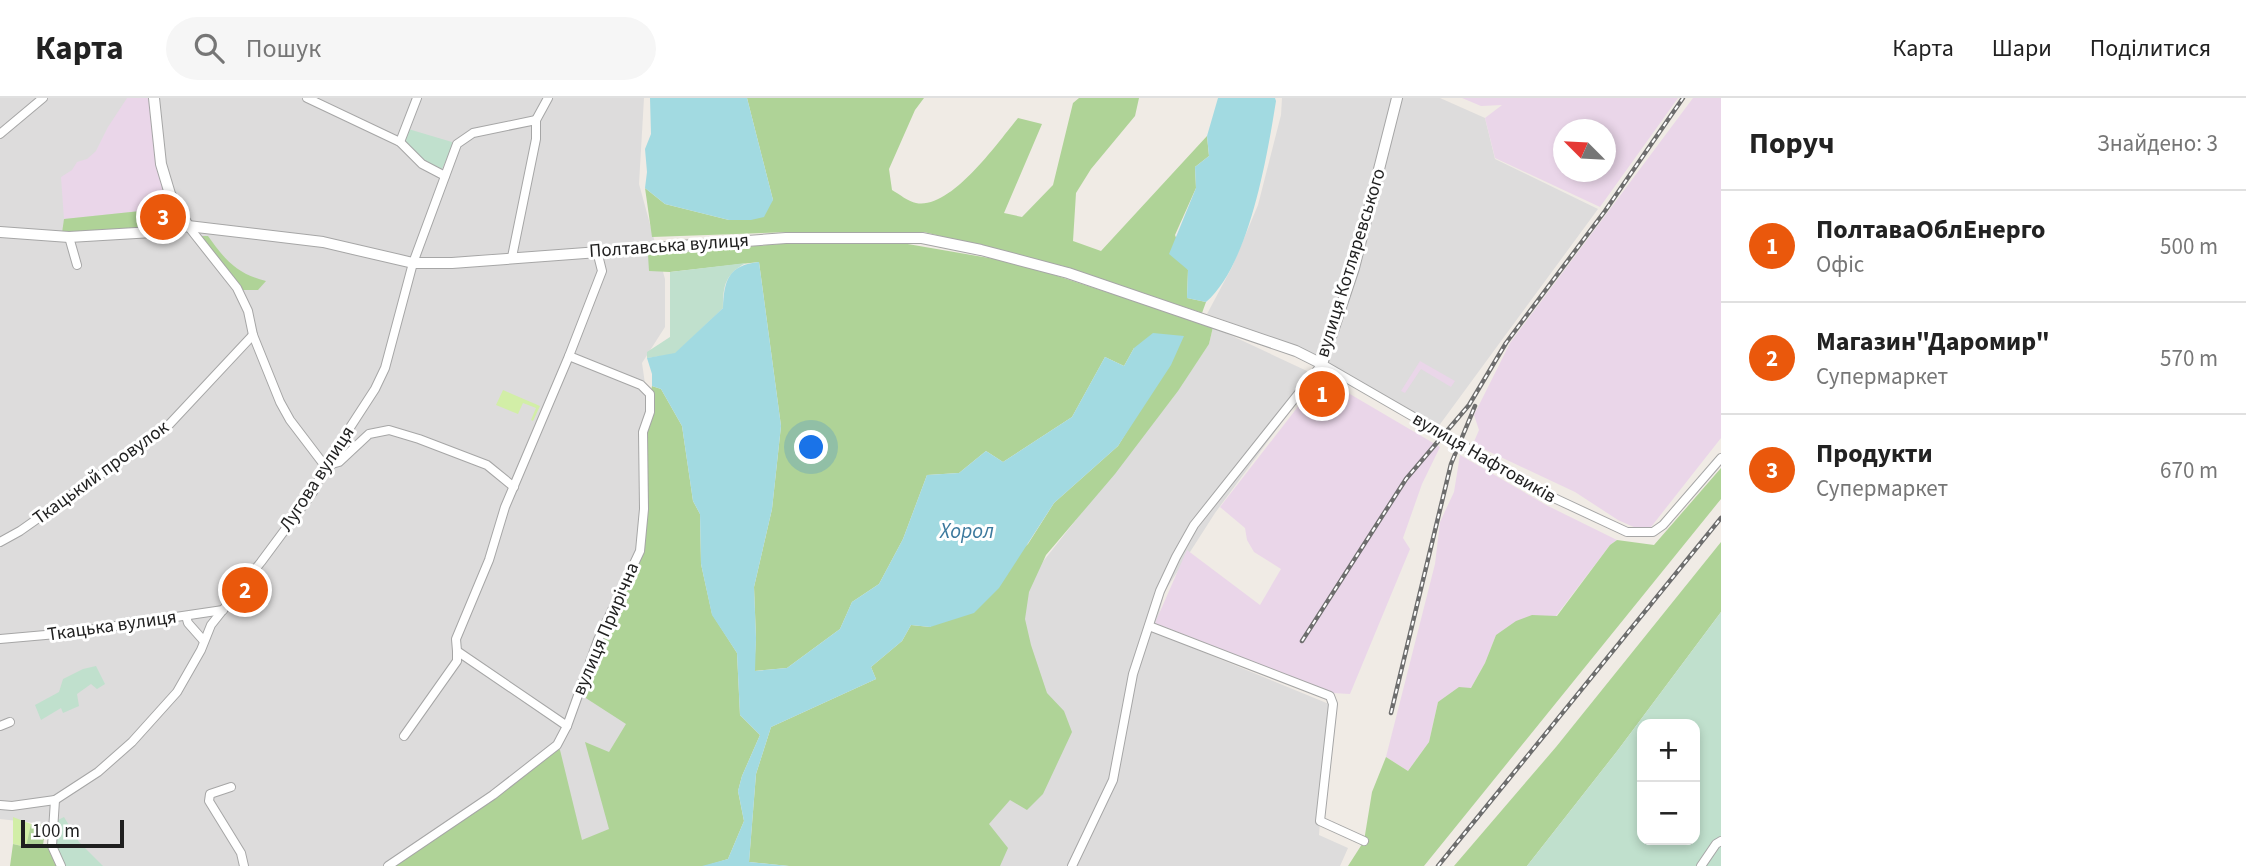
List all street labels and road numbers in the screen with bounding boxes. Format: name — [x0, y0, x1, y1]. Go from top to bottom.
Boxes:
street label: вулиця Котляревського — [1309, 165, 1393, 361]
street label: Полтавська вулиця — [588, 227, 750, 265]
street label: вулиця Нафтовиків — [1407, 406, 1561, 510]
street label: Ткацький провулок — [27, 414, 175, 532]
street label: Лугова вулиця — [273, 421, 361, 537]
street label: вулиця Прирічна — [566, 558, 646, 700]
street label: Ткацька вулиця — [46, 604, 178, 648]

